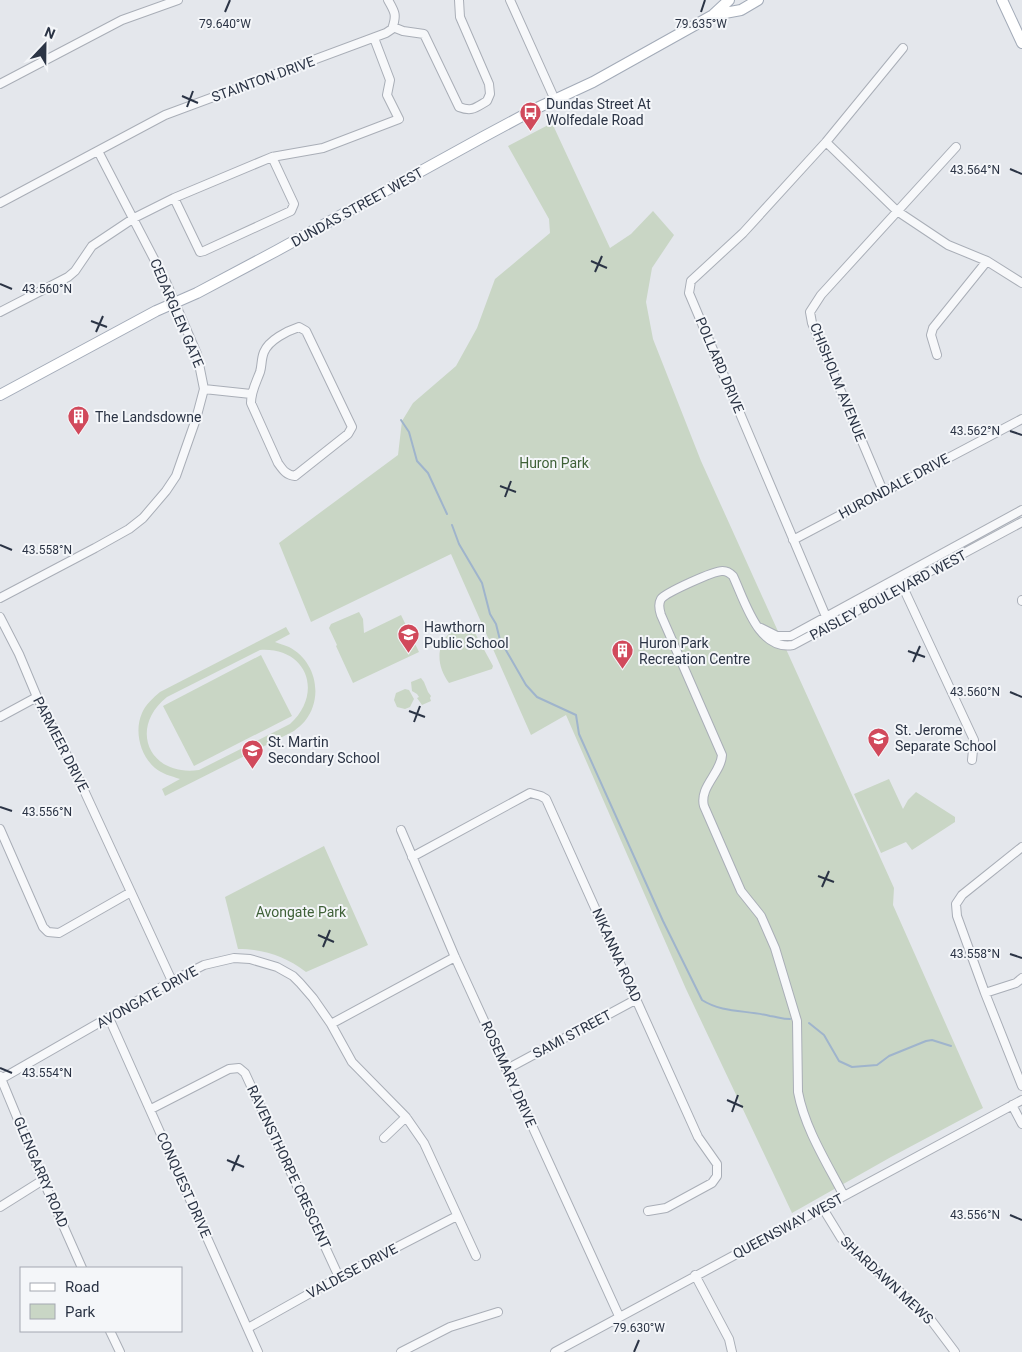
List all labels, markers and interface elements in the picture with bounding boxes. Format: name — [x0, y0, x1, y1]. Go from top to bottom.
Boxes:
text: 79.640°W — [199, 17, 251, 31]
text: 79.635°W — [675, 17, 727, 31]
north arrow — [20, 20, 70, 70]
text: N — [42, 24, 57, 42]
street label: STAINTON DRIVE — [209, 53, 317, 105]
place label: Dundas Street At Wolfedale Road — [546, 96, 651, 128]
bus stop icon: Dundas Street At Wolfedale Road — [518, 100, 542, 131]
text: 43.564°N — [950, 163, 1000, 177]
street label: DUNDAS STREET WEST — [288, 164, 426, 250]
street label: CEDARGLEN GATE — [147, 256, 207, 370]
text: 43.560°N — [22, 282, 72, 296]
street label: POLLARD DRIVE — [693, 315, 747, 415]
street label: CHISHOLM AVENUE — [807, 320, 869, 444]
building icon: The Landsdowne — [67, 405, 91, 436]
place label: The Landsdowne — [95, 409, 202, 425]
text: 43.562°N — [950, 424, 1000, 438]
street label: HURONDALE DRIVE — [836, 450, 952, 522]
park label: Huron Park — [519, 455, 590, 471]
text: 43.558°N — [22, 543, 72, 557]
street label: PAISLEY BOULEVARD WEST — [807, 546, 970, 643]
place label: Hawthorn Public School — [424, 619, 509, 651]
school or university icon: Hawthorn Public School — [396, 623, 420, 654]
place label: Huron Park Recreation Centre — [639, 635, 750, 667]
building icon: Huron Park Recreation Centre — [611, 639, 635, 670]
text: 43.560°N — [950, 685, 1000, 699]
street label: PARMEER DRIVE — [30, 694, 92, 794]
place label: St. Jerome Separate School — [895, 722, 997, 754]
school or university icon: St. Jerome Separate School — [867, 726, 891, 757]
place label: St. Martin Secondary School — [268, 734, 380, 766]
school or university icon: St. Martin Secondary School — [240, 738, 264, 769]
text: 43.556°N — [22, 805, 72, 819]
park label: Avongate Park — [256, 904, 347, 920]
street label: NIKANNA ROAD — [589, 906, 645, 1004]
text: 43.558°N — [950, 947, 1000, 961]
street label: AVONGATE DRIVE — [94, 963, 200, 1031]
street label: SAMI STREET — [530, 1006, 615, 1061]
street label: ROSEMARY DRIVE — [478, 1018, 540, 1130]
text: 43.554°N — [22, 1066, 72, 1080]
street label: RAVENSTHORPE CRESCENT — [244, 1083, 334, 1252]
street label: GLENGARRY ROAD — [10, 1114, 72, 1230]
street label: CONQUEST DRIVE — [154, 1130, 214, 1240]
street label: QUEENSWAY WEST — [730, 1190, 846, 1262]
text: 43.556°N — [950, 1208, 1000, 1222]
street label: SHARDAWN MEWS — [837, 1233, 937, 1327]
street label: VALDESE DRIVE — [304, 1240, 400, 1302]
legend — [20, 1267, 182, 1332]
text: Road — [65, 1278, 99, 1296]
text: Park — [65, 1303, 96, 1321]
text: 79.630°W — [613, 1321, 665, 1335]

